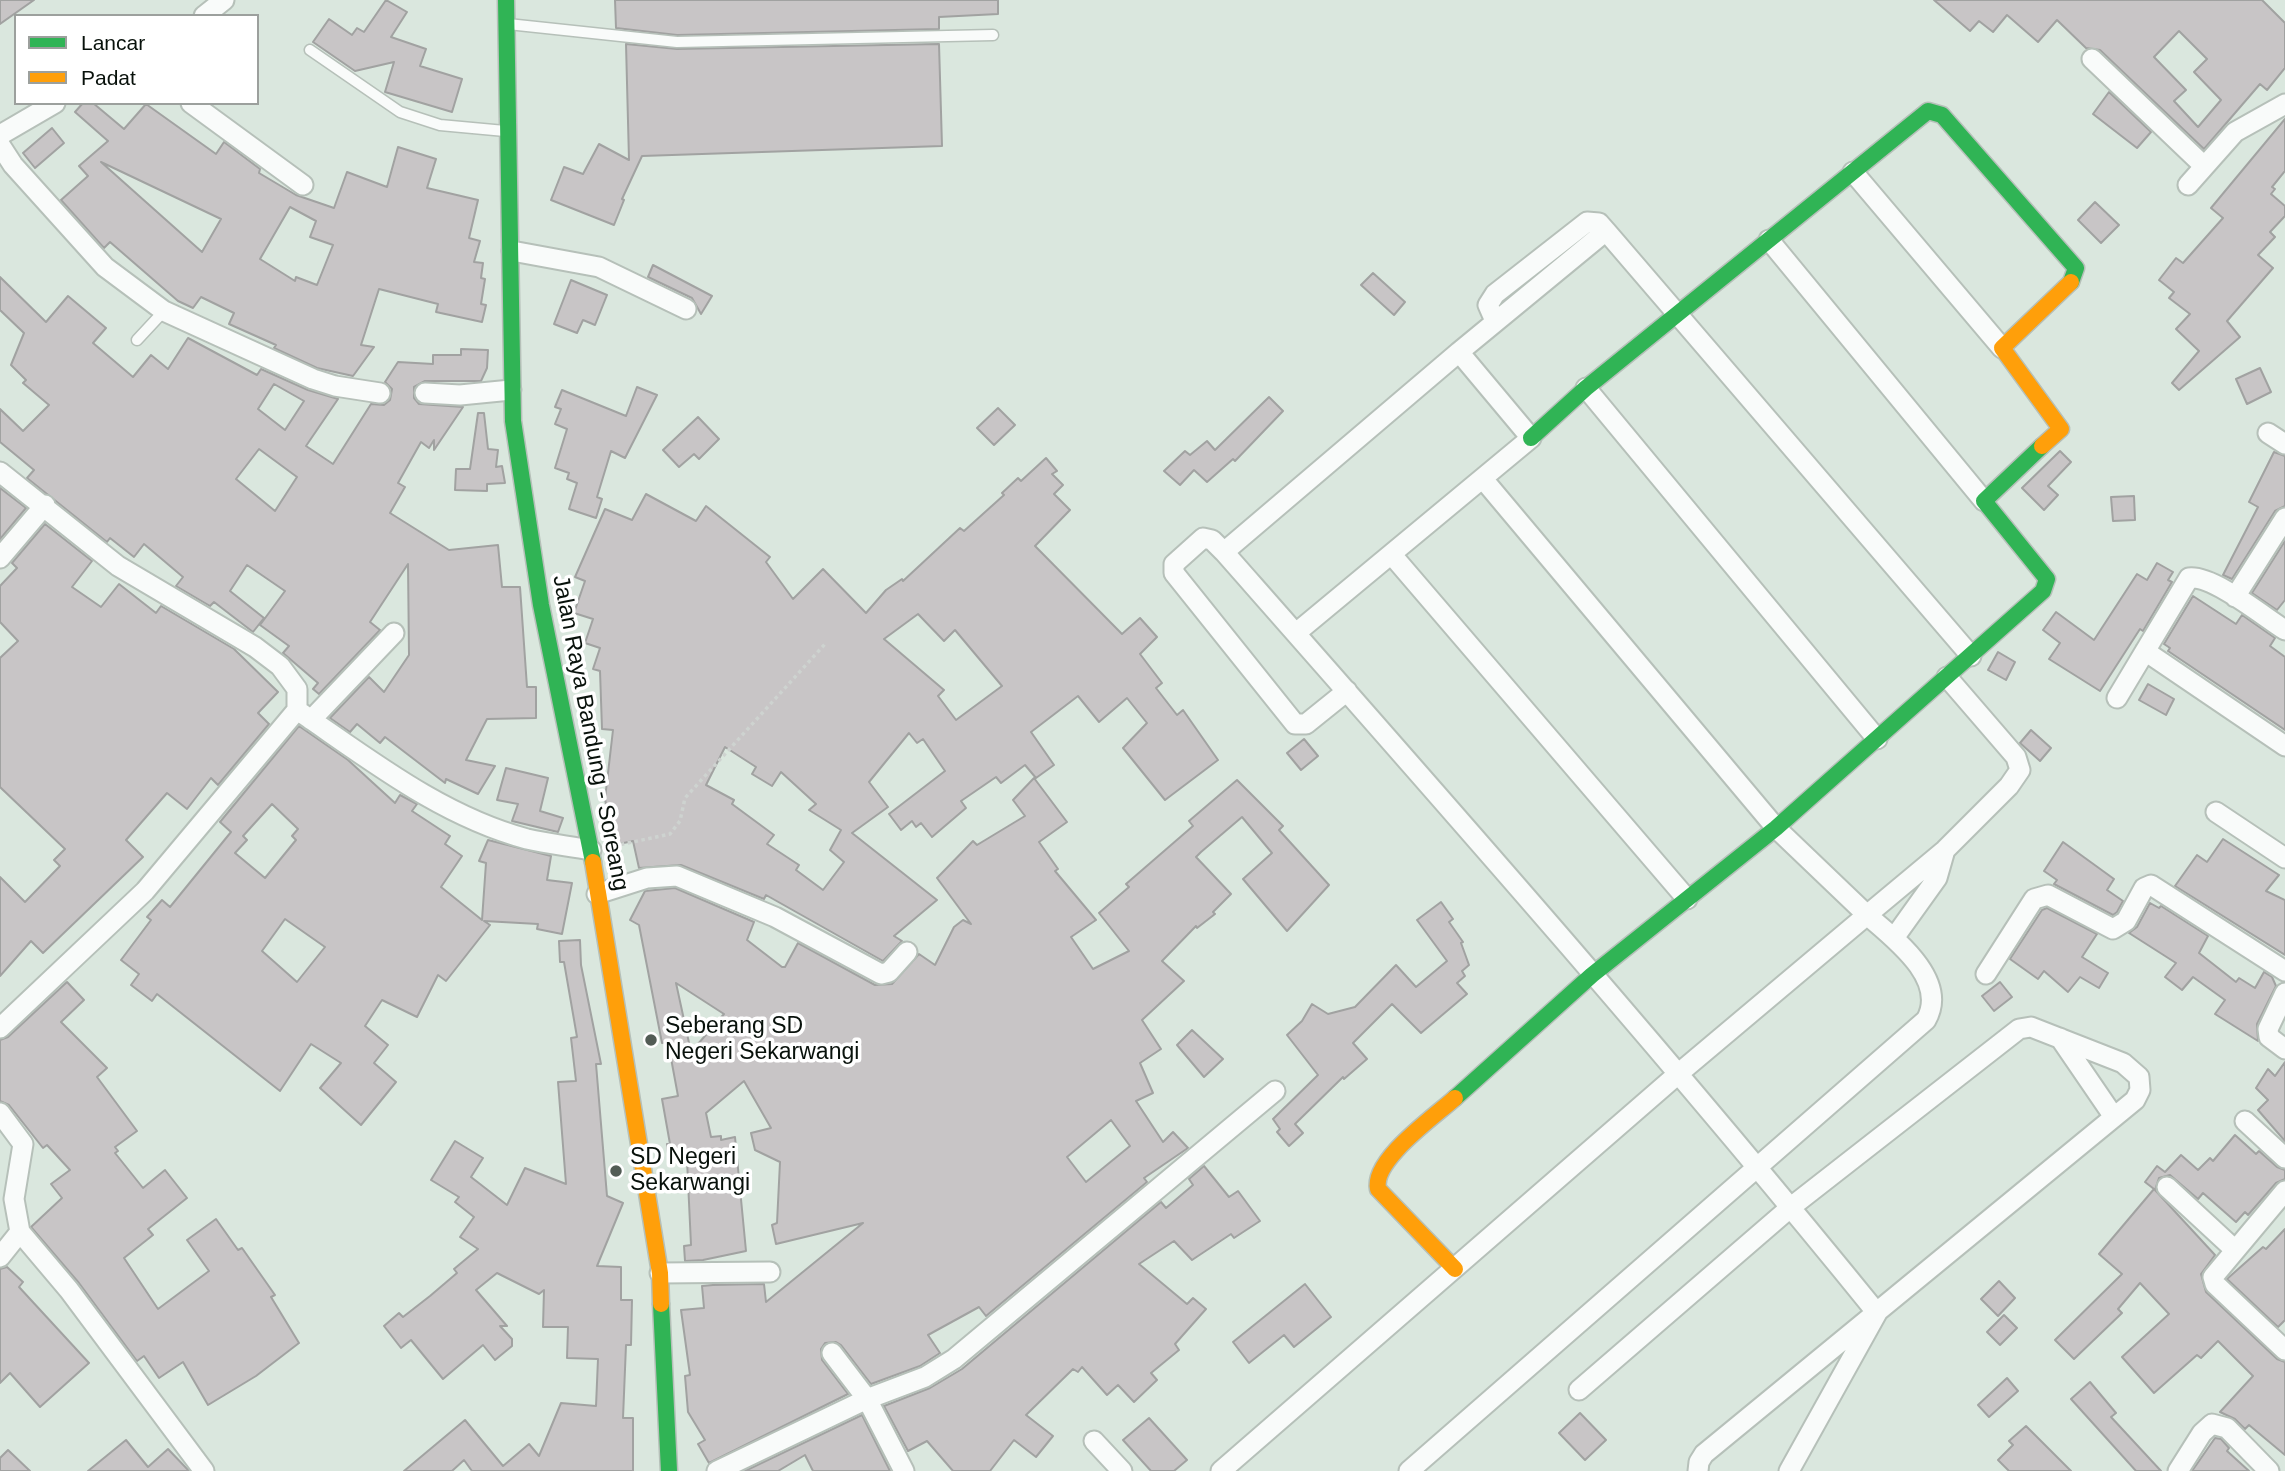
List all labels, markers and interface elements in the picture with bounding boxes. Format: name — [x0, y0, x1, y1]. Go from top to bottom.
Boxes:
legend — [14, 14, 259, 105]
text: Lancar — [81, 31, 145, 54]
text: Padat — [81, 66, 136, 89]
street label: Jalan Raya Bandung - Soreang — [546, 573, 634, 893]
place label: Seberang SD Negeri Sekarwangi — [665, 1013, 859, 1067]
marker: Seberang SD Negeri Sekarwangi — [643, 1032, 659, 1048]
place label: SD Negeri Sekarwangi — [630, 1144, 750, 1198]
marker: SD Negeri Sekarwangi — [608, 1163, 624, 1179]

